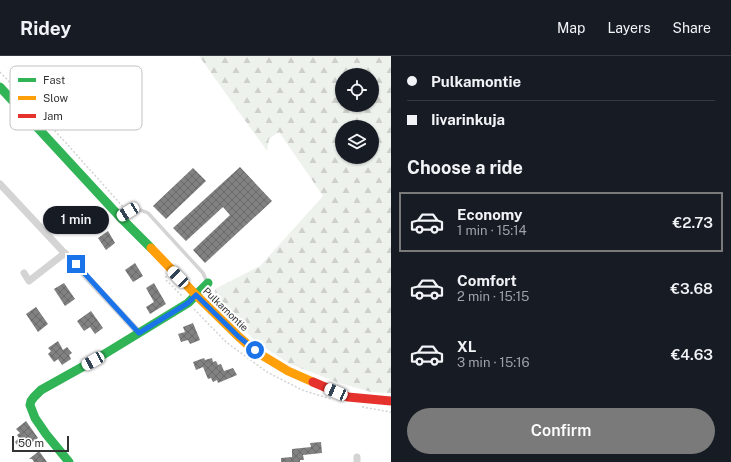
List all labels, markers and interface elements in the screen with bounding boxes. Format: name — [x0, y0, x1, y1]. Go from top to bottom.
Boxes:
text: Ridey — [20, 17, 71, 39]
text: Map — [557, 20, 585, 36]
text: Layers — [607, 20, 651, 36]
text: Share — [673, 20, 711, 36]
legend — [10, 66, 142, 130]
map controls — [335, 68, 379, 164]
button: locate — [335, 68, 379, 112]
text: Pulkamontie — [431, 73, 521, 90]
text: Fast — [43, 74, 65, 86]
text: Slow — [43, 92, 69, 104]
text: Jam — [43, 110, 63, 122]
text: Iivarinkuja — [431, 111, 505, 128]
button: layers — [335, 120, 379, 164]
text: Choose a ride — [407, 157, 523, 178]
car — [115, 201, 141, 223]
icon: car — [409, 204, 445, 240]
callout: 1 min — [43, 206, 109, 234]
text: Economy — [457, 206, 522, 223]
text: 1 min — [61, 212, 91, 227]
text: €2.73 — [673, 214, 713, 231]
text: 1 min · 15:14 — [457, 223, 527, 238]
route end — [67, 255, 85, 273]
car — [165, 264, 191, 290]
icon: car — [409, 270, 445, 306]
text: Comfort — [457, 272, 517, 289]
text: €3.68 — [671, 280, 713, 297]
street label: Pulkamontie — [201, 285, 251, 334]
text: 2 min · 15:15 — [457, 289, 529, 304]
icon: car — [409, 336, 445, 372]
text: XL — [457, 338, 476, 355]
route start — [246, 341, 264, 359]
text: €4.63 — [671, 346, 713, 363]
car — [80, 350, 106, 372]
text: 3 min · 15:16 — [457, 355, 530, 370]
car — [323, 382, 349, 402]
button: Confirm — [407, 408, 715, 454]
scale bar — [12, 434, 69, 453]
text: 50 m — [18, 437, 44, 449]

